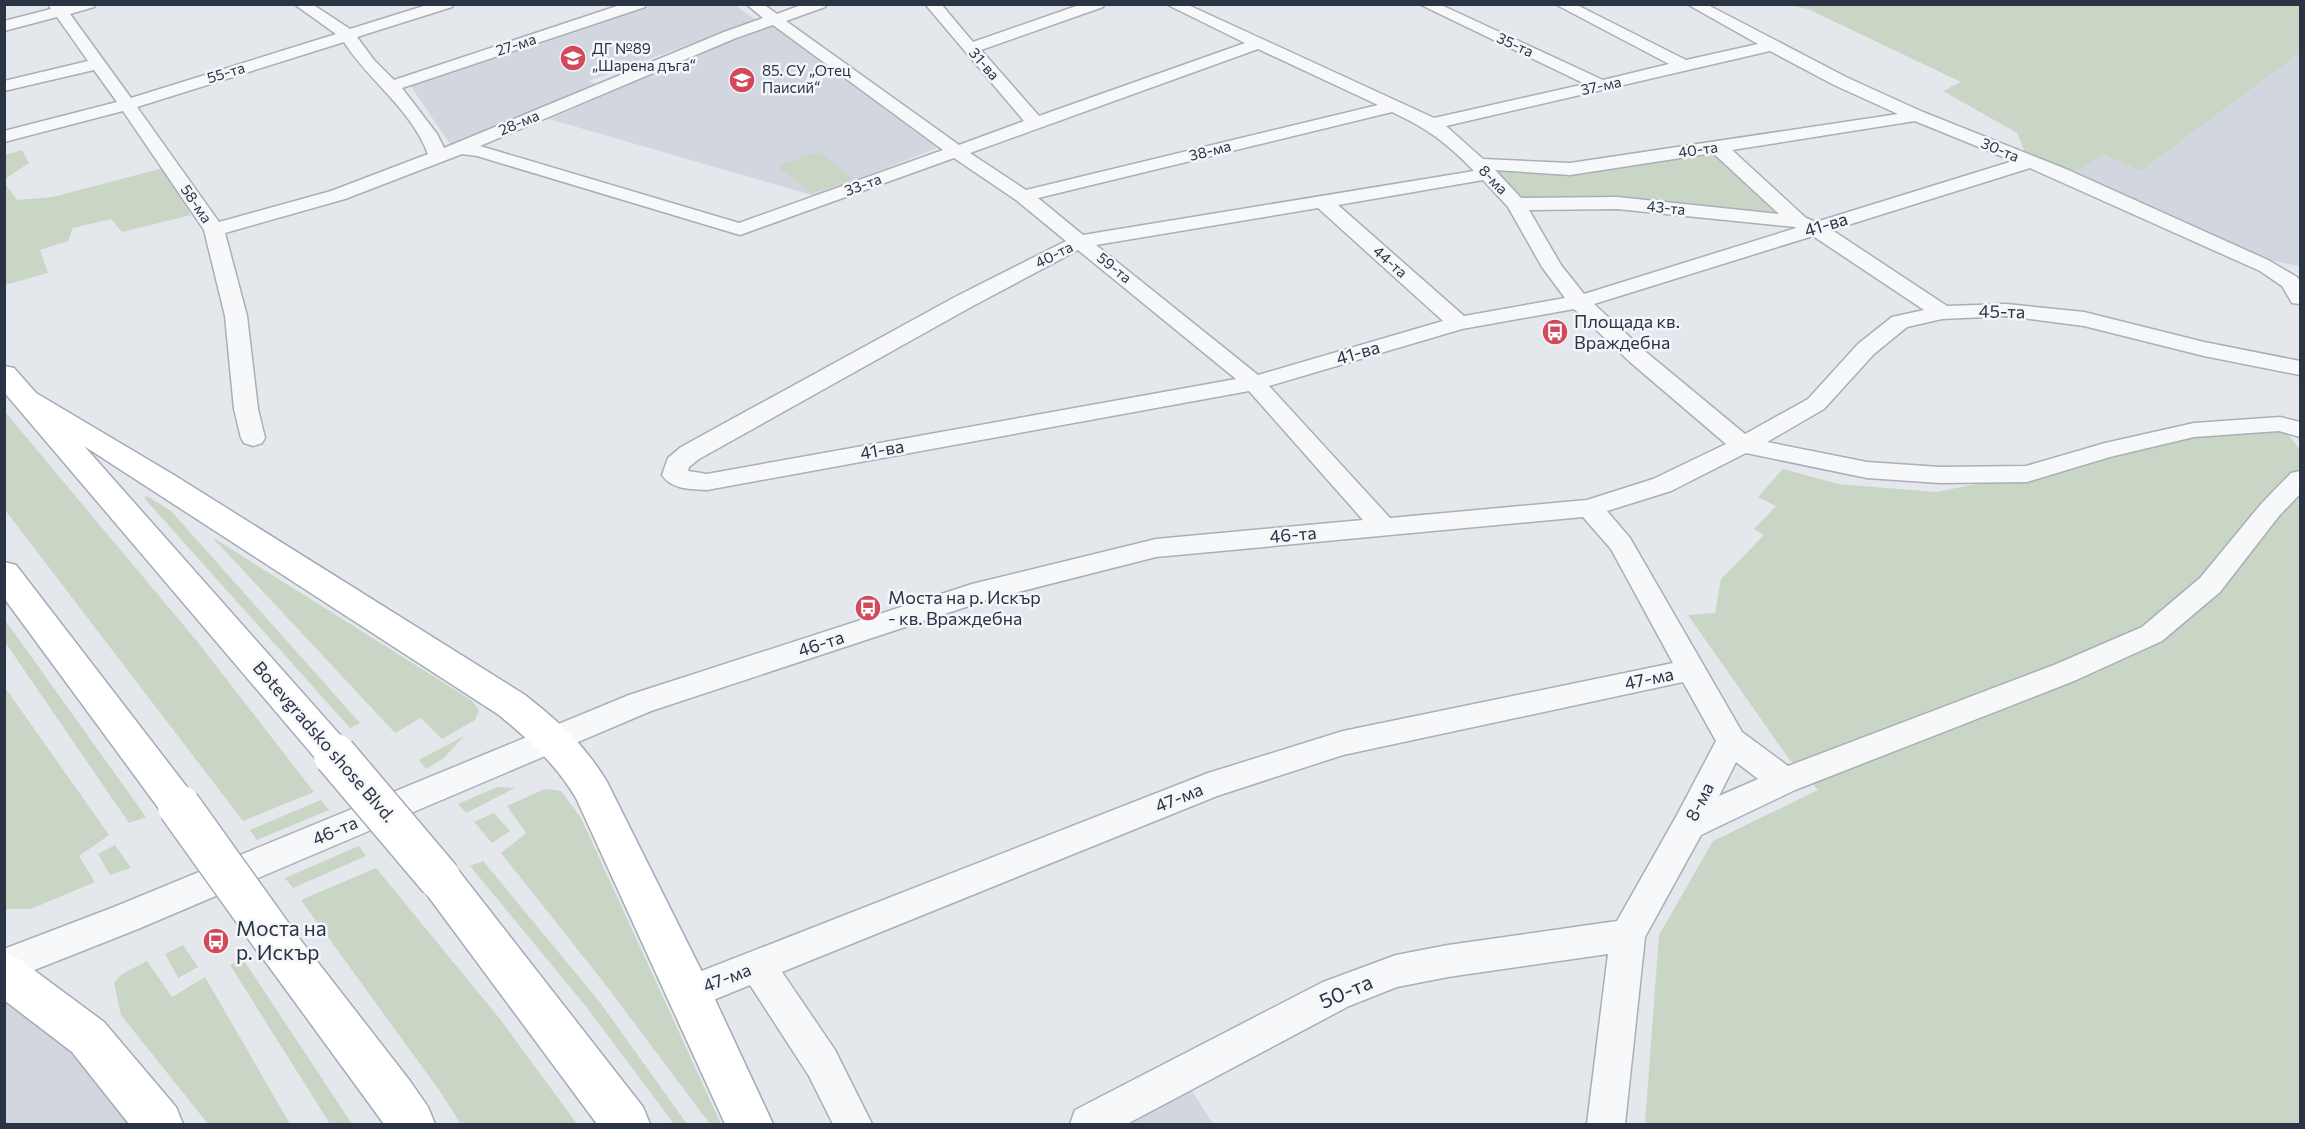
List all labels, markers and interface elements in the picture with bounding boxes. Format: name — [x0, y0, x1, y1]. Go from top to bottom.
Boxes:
street label: 35-та — [1494, 28, 1537, 60]
street label: 27-ма — [493, 29, 538, 59]
place label: ДГ №89 „Шарена дъга“ — [592, 39, 696, 74]
school or university icon: ДГ №89 „Шарена дъга“ — [558, 43, 588, 73]
street label: 31-ва — [966, 43, 1004, 83]
street label: 55-та — [205, 58, 247, 86]
place label: 85. СУ „Отец Паисий“ — [762, 61, 851, 96]
school or university icon: 85. СУ „Отец Паисий“ — [727, 65, 757, 95]
street label: 37-ма — [1579, 72, 1623, 98]
street label: 28-ма — [496, 106, 542, 139]
street label: 30-та — [1979, 133, 2022, 165]
street label: 38-ма — [1187, 136, 1233, 164]
street label: 40-та — [1677, 137, 1719, 161]
street label: 8-ма — [1475, 161, 1512, 198]
street label: 33-та — [842, 169, 884, 199]
street label: 58-ма — [177, 181, 216, 226]
street label: 43-та — [1646, 196, 1686, 218]
street label: 41-ва — [1801, 207, 1850, 241]
street label: 40-та — [1032, 237, 1075, 271]
street label: 44-та — [1370, 241, 1411, 281]
street label: 59-та — [1094, 248, 1135, 286]
street label: 45-та — [1979, 300, 2025, 322]
place label: Площада кв. Враждебна — [1574, 310, 1680, 353]
bus stop icon: Площада кв. Враждебна — [1540, 317, 1570, 347]
street label: 41-ва — [1333, 335, 1382, 369]
street label: 41-ва — [858, 434, 906, 464]
street label: 46-та — [1268, 521, 1317, 547]
place label: Моста на р. Искър - кв. Враждебна — [888, 586, 1041, 629]
bus stop icon: Моста на р. Искър - кв. Враждебна — [853, 593, 883, 623]
street label: 46-та — [795, 625, 847, 661]
street label: Botevgradsko shose Blvd. — [249, 656, 401, 826]
street label: 47-ма — [1622, 662, 1675, 694]
street label: 47-ма — [1151, 778, 1206, 817]
street label: 8-ма — [1680, 778, 1718, 825]
street label: 46-та — [309, 811, 361, 849]
place label: Моста на р. Искър — [236, 915, 327, 964]
bus stop icon: Моста на р. Искър — [201, 926, 231, 956]
street label: 47-ма — [699, 958, 754, 996]
street label: 50-та — [1315, 968, 1376, 1013]

